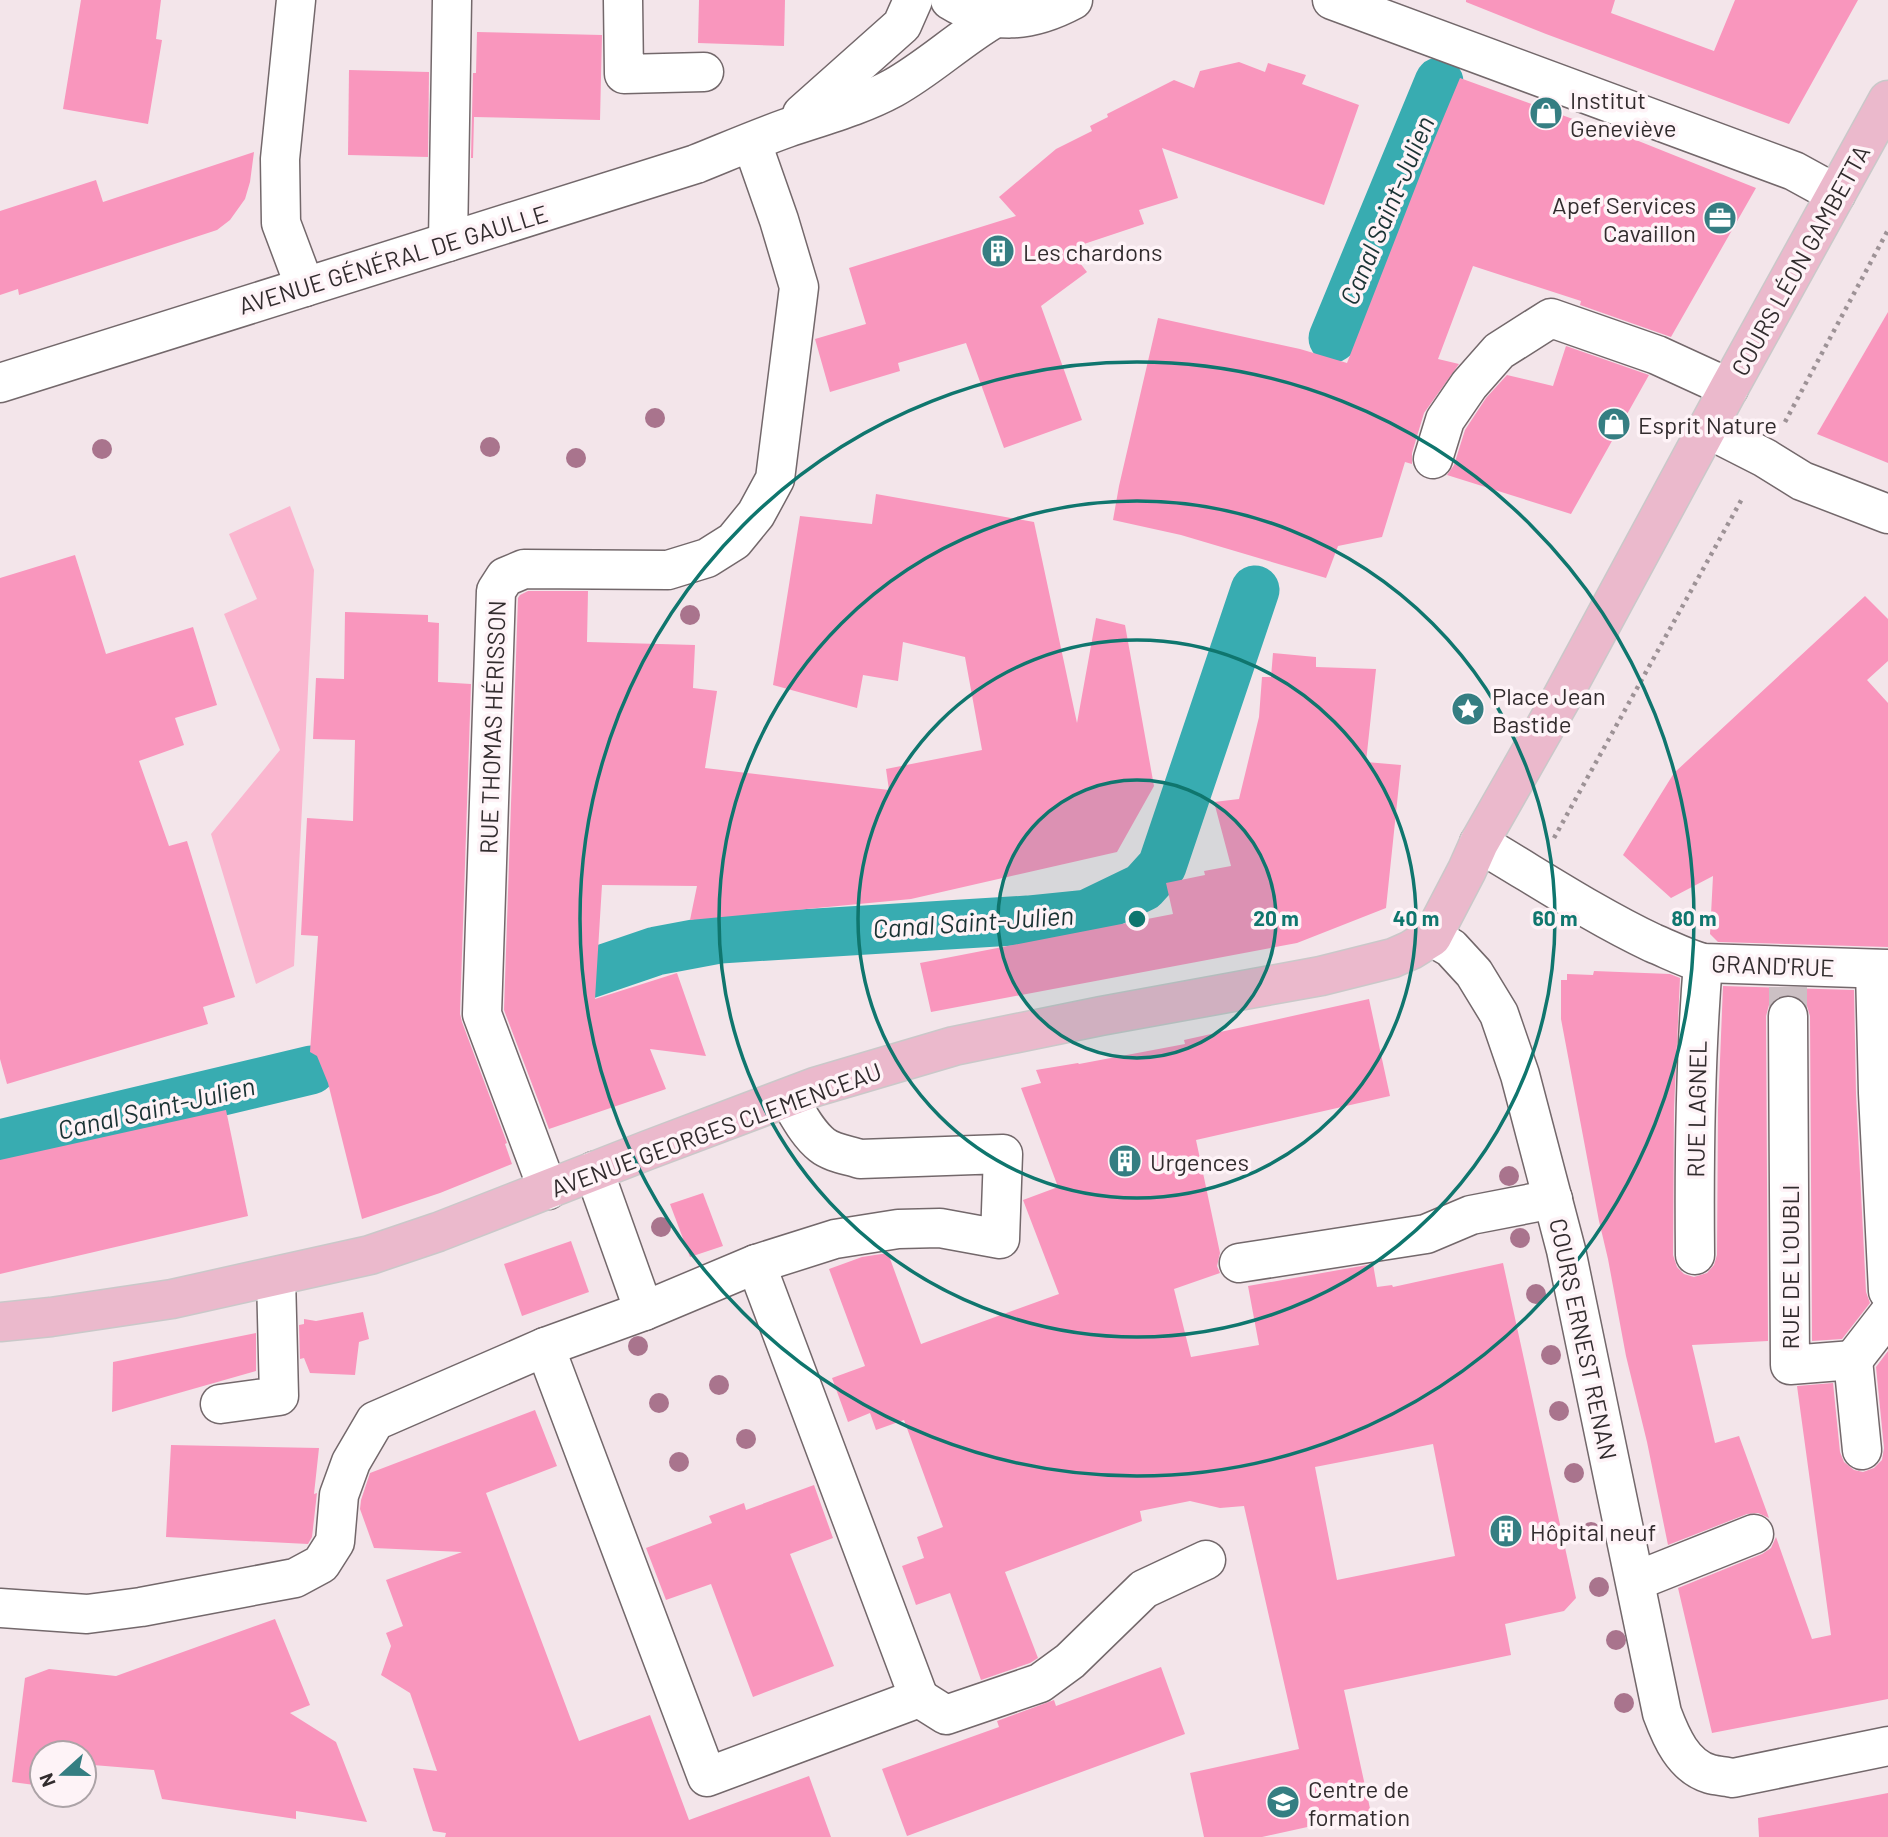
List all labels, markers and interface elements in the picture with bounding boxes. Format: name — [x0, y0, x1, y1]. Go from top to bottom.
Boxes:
place label: Institut Geneviève — [1570, 85, 1677, 142]
shop icon: Institut Geneviève — [1527, 94, 1565, 132]
water label: Canal Saint-Julien — [1332, 111, 1440, 309]
street label: COURS LÉON GAMBETTA — [1724, 140, 1876, 380]
place label: Apef Services Cavaillon — [1552, 190, 1696, 247]
street label: AVENUE GÉNÉRAL DE GAULLE — [235, 198, 551, 320]
office icon: Apef Services Cavaillon — [1701, 199, 1739, 237]
building icon: Les chardons — [979, 232, 1017, 270]
place label: Les chardons — [1023, 237, 1163, 266]
shop icon: Esprit Nature — [1595, 405, 1633, 443]
place label: Esprit Nature — [1638, 410, 1777, 439]
street label: RUE THOMAS HÉRISSON — [473, 600, 511, 854]
place label: Place Jean Bastide — [1492, 681, 1606, 738]
place icon: Place Jean Bastide — [1449, 690, 1487, 728]
water label: Canal Saint-Julien — [871, 899, 1075, 943]
text: 20 m — [1253, 905, 1299, 930]
text: 40 m — [1393, 905, 1439, 930]
text: 60 m — [1533, 905, 1577, 930]
text: 80 m — [1671, 905, 1717, 930]
centre of rings — [1125, 907, 1149, 931]
street label: GRAND'RUE — [1711, 948, 1835, 982]
street label: RUE LAGNEL — [1680, 1040, 1712, 1178]
street label: AVENUE GEORGES CLEMENCEAU — [547, 1056, 885, 1202]
water label: Canal Saint-Julien — [54, 1069, 258, 1145]
building icon: Urgences — [1106, 1142, 1144, 1180]
place label: Urgences — [1150, 1147, 1249, 1176]
street label: RUE DE L'OUBLI — [1775, 1185, 1804, 1349]
street label: COURS ERNEST RENAN — [1544, 1215, 1624, 1463]
building icon: Hôpital neuf — [1487, 1512, 1525, 1550]
place label: Hôpital neuf — [1530, 1517, 1656, 1546]
north arrow — [28, 1739, 98, 1809]
text: N — [34, 1770, 60, 1790]
place label: Centre de formation — [1308, 1774, 1410, 1831]
school or university icon: Centre de formation — [1264, 1783, 1302, 1821]

